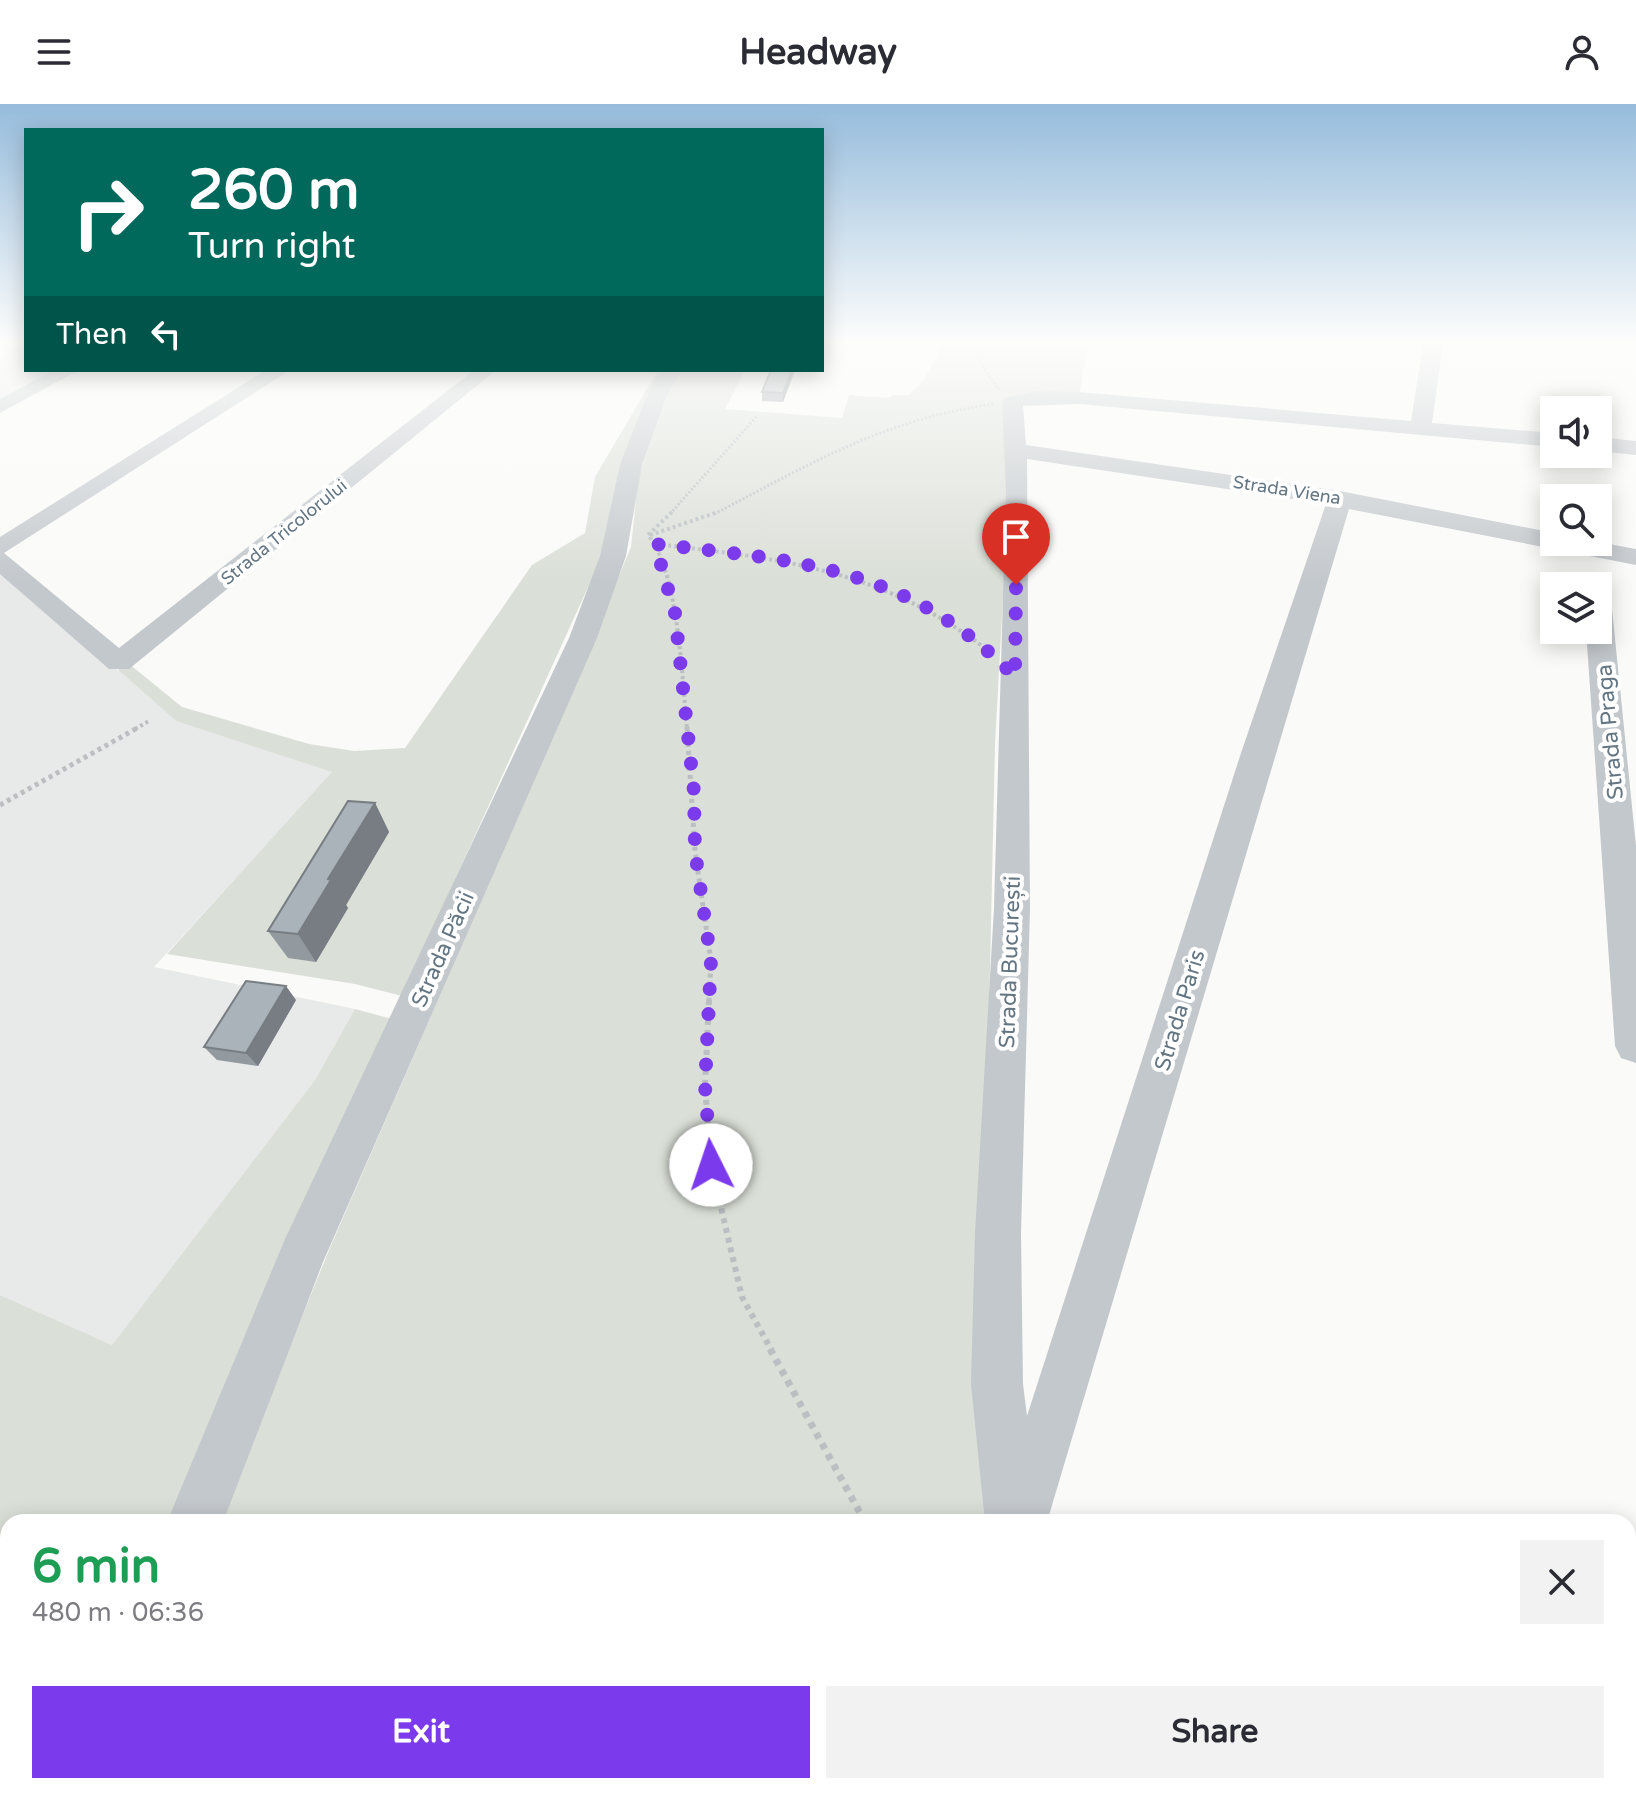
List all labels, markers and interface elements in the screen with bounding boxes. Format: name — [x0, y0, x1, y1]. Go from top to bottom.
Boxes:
icon: menu — [32, 30, 76, 74]
icon: person — [1560, 30, 1604, 74]
text: Headway — [739, 31, 897, 74]
text: 260 m — [188, 157, 359, 224]
icon: right — [56, 160, 160, 264]
text: Turn right — [188, 225, 355, 268]
icon: left — [144, 312, 188, 356]
text: Then — [56, 316, 128, 353]
map controls — [1540, 396, 1612, 644]
button: sound — [1540, 396, 1612, 468]
street label: Strada Viena — [1232, 471, 1342, 509]
street label: Strada Tricolorului — [217, 474, 351, 590]
button: search — [1540, 484, 1612, 556]
pin — [982, 503, 1050, 585]
icon: arrive — [994, 515, 1038, 559]
button: layers — [1540, 572, 1612, 644]
street label: Strada Praga — [1591, 663, 1629, 801]
street label: Strada București — [994, 875, 1026, 1049]
street label: Strada Păcii — [406, 888, 480, 1011]
street label: Strada Paris — [1149, 947, 1211, 1074]
position arrow — [669, 1123, 753, 1207]
text: 6 min — [32, 1538, 160, 1596]
button: close — [1520, 1540, 1604, 1624]
text: 480 m · 06:36 — [32, 1597, 204, 1628]
button: Exit — [32, 1686, 810, 1778]
button: Share — [826, 1686, 1604, 1778]

